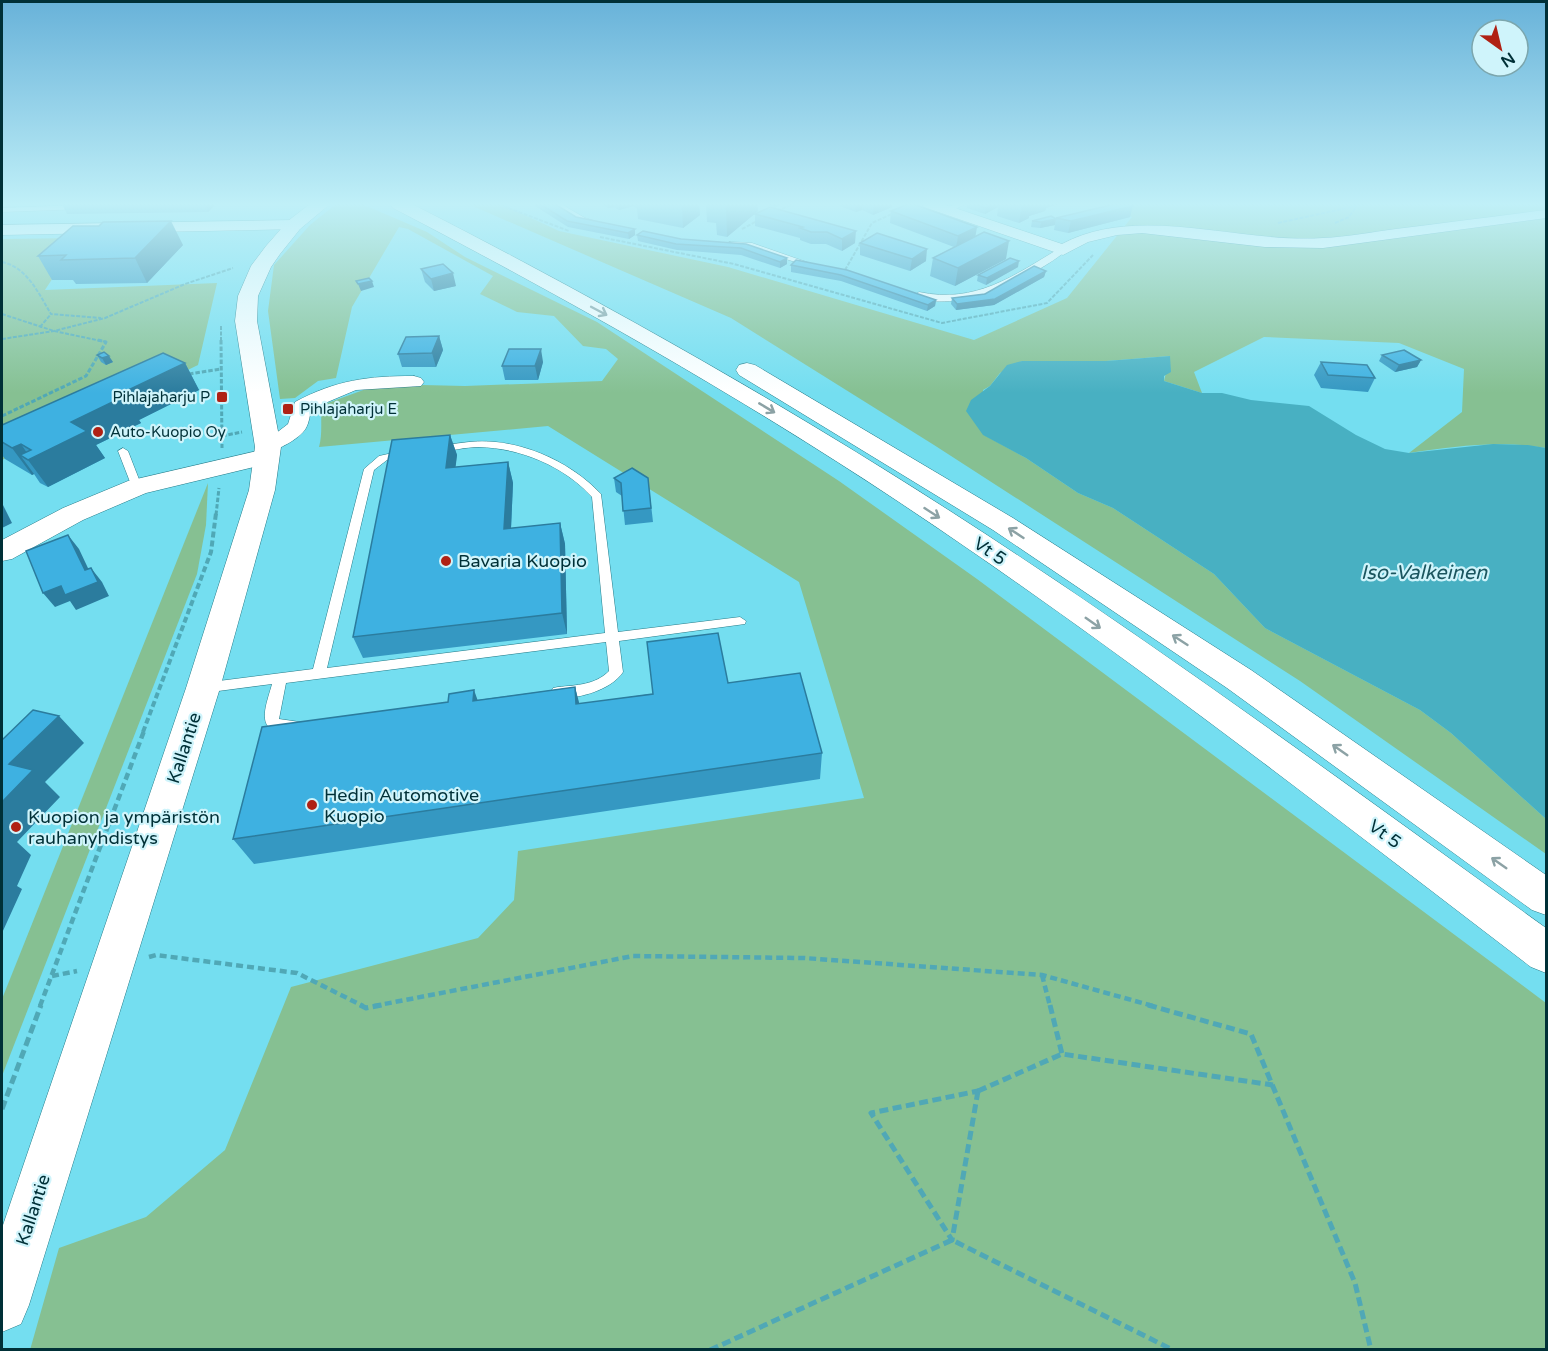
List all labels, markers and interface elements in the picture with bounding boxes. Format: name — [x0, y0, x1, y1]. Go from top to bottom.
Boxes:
north arrow — [1470, 18, 1530, 78]
text: N — [1497, 48, 1519, 71]
one-way arrow — [590, 305, 607, 317]
place label: Pihlajaharju P — [113, 388, 210, 406]
marker: Pihlajaharju P — [215, 390, 229, 404]
place label: Pihlajaharju E — [300, 400, 397, 418]
marker: Pihlajaharju E — [281, 402, 295, 416]
one-way arrow — [758, 403, 775, 415]
place label: Auto-Kuopio Oy — [110, 423, 226, 441]
marker: Auto-Kuopio Oy — [91, 425, 105, 439]
one-way arrow — [923, 507, 940, 519]
one-way arrow — [1009, 527, 1025, 539]
street label: Vt 5 — [969, 532, 1011, 570]
place label: Bavaria Kuopio — [458, 550, 587, 572]
marker: Bavaria Kuopio — [439, 554, 453, 568]
water label: Iso-Valkeinen — [1361, 561, 1488, 585]
one-way arrow — [1084, 617, 1101, 629]
one-way arrow — [1171, 633, 1188, 646]
street label: Kallantie — [162, 710, 206, 786]
one-way arrow — [1332, 744, 1348, 757]
place label: Hedin Automotive Kuopio — [324, 784, 479, 827]
marker: Hedin Automotive Kuopio — [305, 798, 319, 812]
place label: Kuopion ja ympäristön rauhanyhdistys — [28, 806, 220, 849]
street label: Vt 5 — [1364, 815, 1406, 853]
marker: Kuopion ja ympäristön rauhanyhdistys — [9, 820, 23, 834]
one-way arrow — [1491, 857, 1507, 870]
street label: Kallantie — [11, 1172, 55, 1248]

